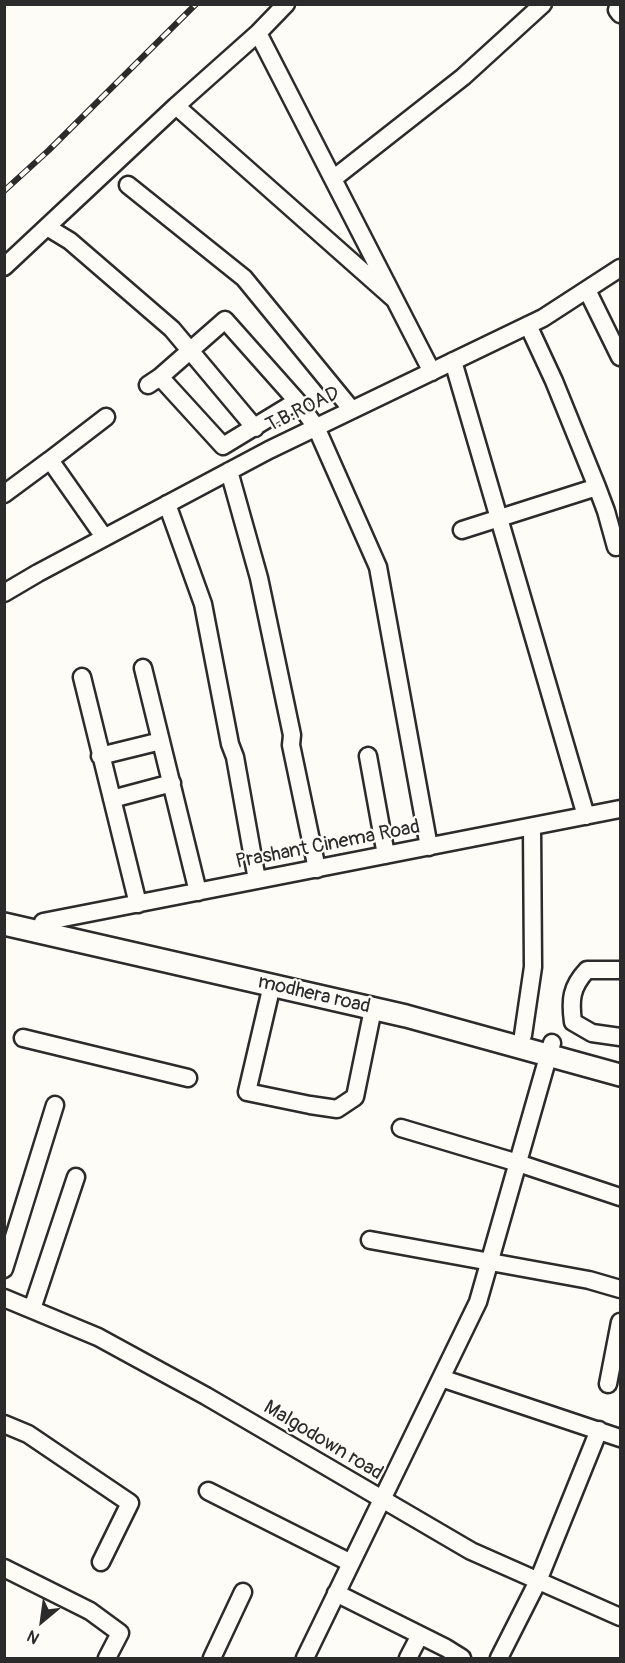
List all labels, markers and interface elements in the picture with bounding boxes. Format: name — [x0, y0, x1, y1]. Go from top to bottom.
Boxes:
street label: T.B.ROAD — [262, 382, 344, 438]
street label: Prashant Cinema Road — [234, 815, 422, 875]
street label: modhera road — [255, 970, 373, 1020]
street label: Malgodown road — [259, 1396, 387, 1486]
north arrow — [12, 1591, 72, 1651]
text: N — [24, 1625, 43, 1648]

